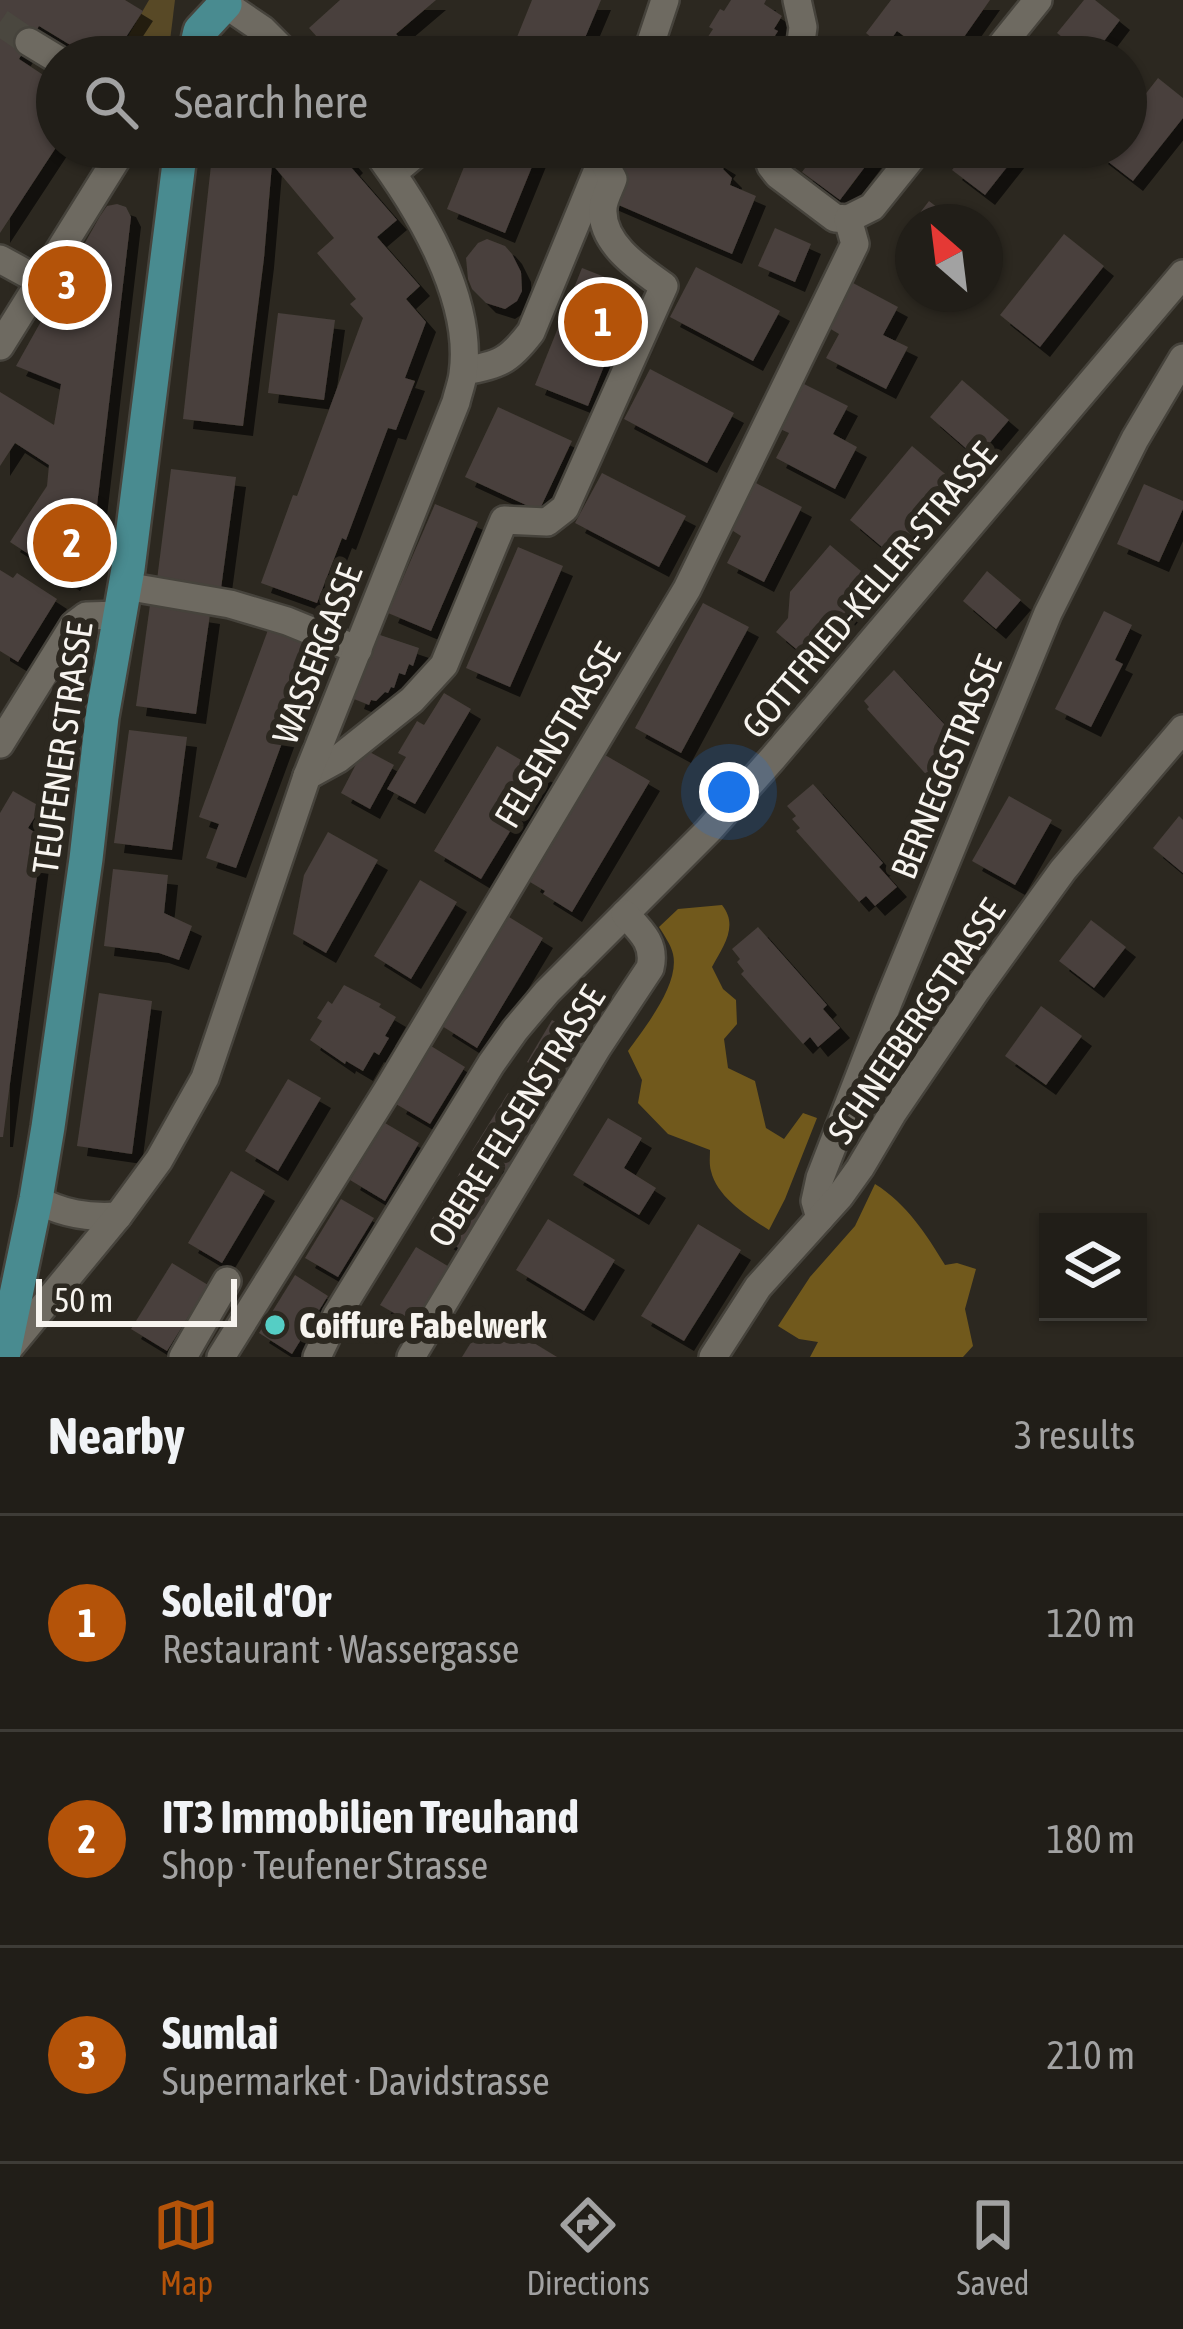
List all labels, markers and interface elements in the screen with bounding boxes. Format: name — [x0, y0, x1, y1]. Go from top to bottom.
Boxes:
search box — [36, 36, 1147, 168]
icon: search — [78, 69, 144, 135]
text: Search here — [174, 76, 368, 128]
north arrow — [895, 204, 1003, 312]
pin: 3 — [28, 240, 106, 330]
pin: 1 — [564, 277, 642, 367]
street label: GOTTFRIED-KELLER-STRASSE — [733, 434, 1005, 746]
pin: 2 — [33, 498, 111, 588]
street label: WASSERGASSE — [264, 558, 370, 750]
street label: TEUFENER STRASSE — [24, 619, 100, 877]
street label: FELSENSTRASSE — [486, 635, 628, 835]
street label: BERNEGGSTRASSE — [882, 649, 1010, 885]
your location — [699, 762, 759, 822]
street label: SCHNEEBERGSTRASSE — [819, 891, 1013, 1151]
street label: OBERE FELSENSTRASSE — [419, 978, 613, 1254]
map controls — [1039, 1213, 1147, 1321]
button: layers — [1039, 1213, 1147, 1321]
scale bar — [36, 1273, 237, 1326]
text: 50 m — [54, 1281, 113, 1319]
place label: Coiffure Fabelwerk — [299, 1304, 547, 1346]
marker: Coiffure Fabelwerk — [262, 1312, 288, 1338]
text: Nearby — [48, 1406, 185, 1465]
text: 3 results — [1014, 1413, 1135, 1457]
text: Soleil d'Or — [162, 1575, 331, 1627]
text: 1 — [78, 1601, 96, 1645]
text: 120 m — [1047, 1601, 1135, 1645]
text: Restaurant · Wassergasse — [162, 1627, 519, 1671]
text: IT3 Immobilien Treuhand — [162, 1791, 579, 1843]
text: 2 — [78, 1817, 96, 1861]
text: 180 m — [1047, 1817, 1135, 1861]
text: Shop · Teufener Strasse — [162, 1843, 488, 1887]
text: Sumlai — [162, 2007, 278, 2059]
text: 3 — [78, 2033, 96, 2077]
text: 210 m — [1047, 2033, 1135, 2077]
text: Supermarket · Davidstrasse — [162, 2059, 550, 2103]
tab: Map — [153, 2192, 219, 2302]
tab: Directions — [526, 2192, 650, 2302]
tab: Saved — [957, 2192, 1029, 2302]

